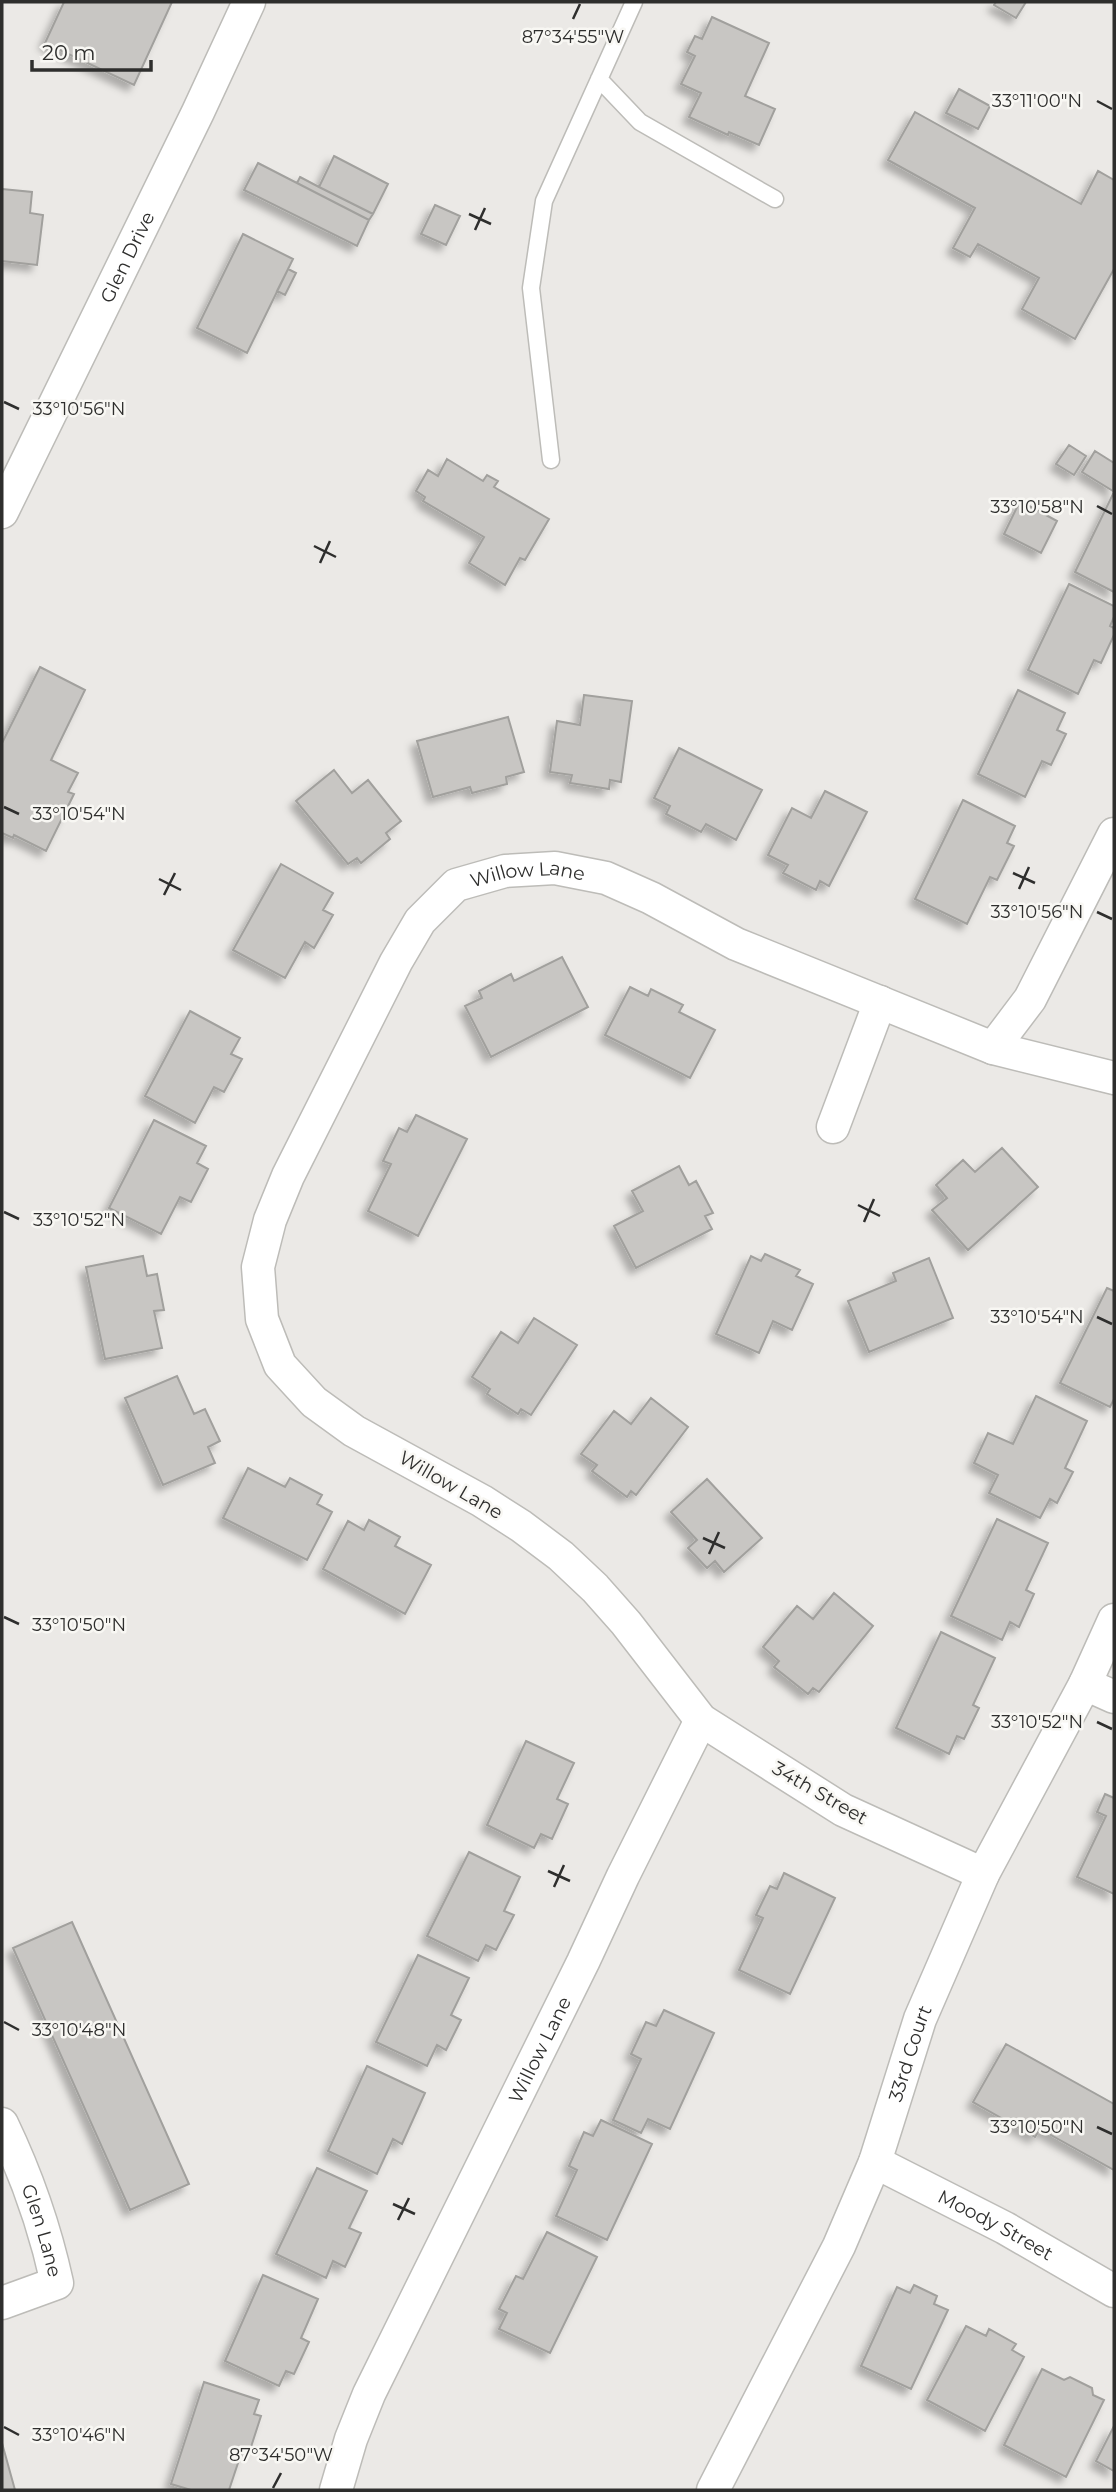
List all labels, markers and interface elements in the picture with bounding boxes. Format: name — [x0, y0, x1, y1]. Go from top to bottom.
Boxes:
text: 87°34'55"W — [522, 26, 624, 48]
scale bar — [32, 28, 150, 72]
text: 20 m — [42, 40, 96, 65]
text: 33°11'00"N — [992, 90, 1082, 112]
street label: Glen Drive — [95, 207, 159, 306]
text: 33°10'56"N — [33, 398, 125, 420]
text: 33°10'58"N — [990, 496, 1084, 518]
text: 33°10'54"N — [32, 803, 126, 825]
street label: Willow Lane — [467, 856, 587, 892]
text: 33°10'56"N — [991, 901, 1083, 923]
text: 33°10'52"N — [33, 1209, 125, 1231]
text: 33°10'54"N — [990, 1306, 1084, 1328]
street label: Willow Lane — [395, 1446, 507, 1524]
text: 33°10'50"N — [32, 1614, 126, 1636]
text: 33°10'52"N — [991, 1711, 1083, 1733]
street label: 34th Street — [768, 1756, 872, 1830]
street label: Willow Lane — [504, 1992, 576, 2107]
street label: 33rd Court — [883, 2001, 936, 2104]
text: 33°10'48"N — [32, 2019, 126, 2041]
text: 33°10'50"N — [990, 2116, 1084, 2138]
street label: Glen Lane — [17, 2181, 67, 2279]
street label: Moody Street — [934, 2184, 1058, 2265]
text: 33°10'46"N — [32, 2424, 126, 2446]
text: 87°34'50"W — [229, 2444, 333, 2466]

